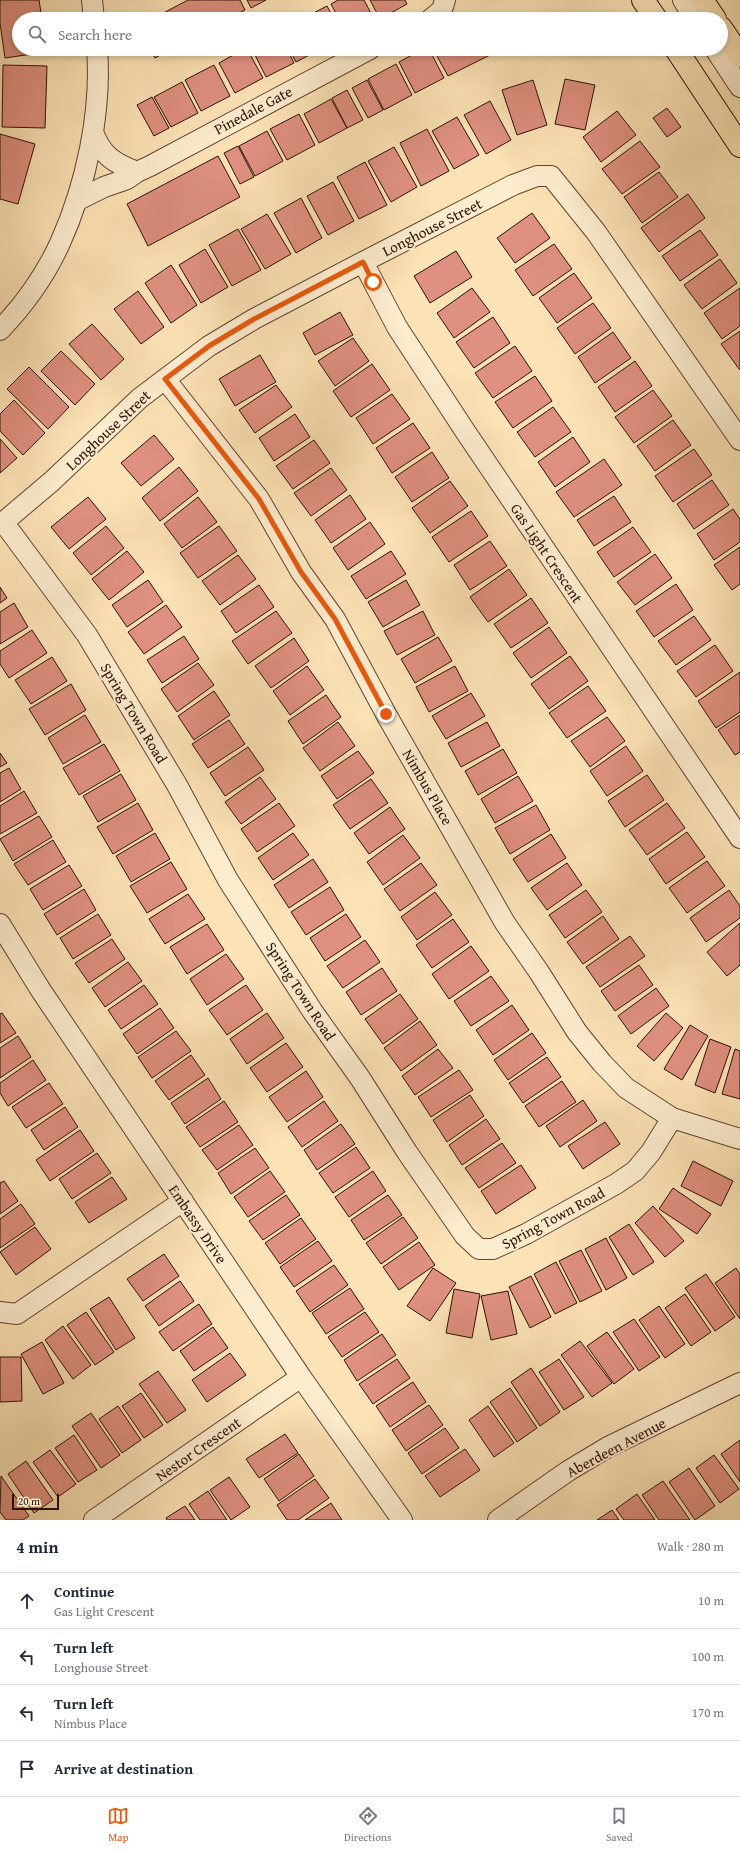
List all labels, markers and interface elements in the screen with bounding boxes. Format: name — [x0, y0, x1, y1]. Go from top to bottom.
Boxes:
search box — [12, 12, 728, 56]
icon: search — [26, 23, 48, 45]
text: Search here — [58, 24, 132, 45]
street label: Pinedale Gate — [210, 81, 296, 139]
street label: Longhouse Street — [379, 193, 486, 261]
route start — [364, 273, 382, 291]
street label: Longhouse Street — [61, 385, 156, 475]
street label: Gas Light Crescent — [506, 499, 588, 607]
street label: Spring Town Road — [96, 659, 172, 767]
route end — [377, 705, 395, 723]
street label: Nimbus Place — [398, 745, 458, 829]
street label: Spring Town Road — [261, 937, 341, 1045]
street label: Embassy Drive — [164, 1180, 232, 1268]
street label: Spring Town Road — [498, 1182, 608, 1254]
street label: Nestor Crescent — [151, 1411, 245, 1486]
street label: Aberdeen Avenue — [563, 1412, 669, 1482]
scale bar — [12, 1492, 59, 1511]
text: 20 m — [18, 1493, 40, 1509]
text: 4 min — [16, 1534, 58, 1559]
text: Walk · 280 m — [657, 1537, 724, 1556]
text: Continue — [54, 1581, 115, 1602]
icon: ahead — [16, 1590, 38, 1612]
text: 10 m — [698, 1591, 724, 1610]
text: Gas Light Crescent — [54, 1602, 154, 1621]
text: Turn left — [54, 1637, 113, 1658]
icon: left — [16, 1646, 38, 1668]
text: 100 m — [692, 1647, 724, 1666]
text: Longhouse Street — [54, 1658, 149, 1677]
text: Turn left — [54, 1693, 113, 1714]
icon: left — [16, 1702, 38, 1724]
text: 170 m — [692, 1703, 724, 1722]
text: Nimbus Place — [54, 1714, 127, 1733]
icon: arrive — [16, 1758, 38, 1780]
text: Arrive at destination — [54, 1758, 193, 1779]
tab: Map — [107, 1805, 129, 1845]
tab: Directions — [344, 1805, 391, 1845]
tab: Saved — [606, 1805, 633, 1845]

